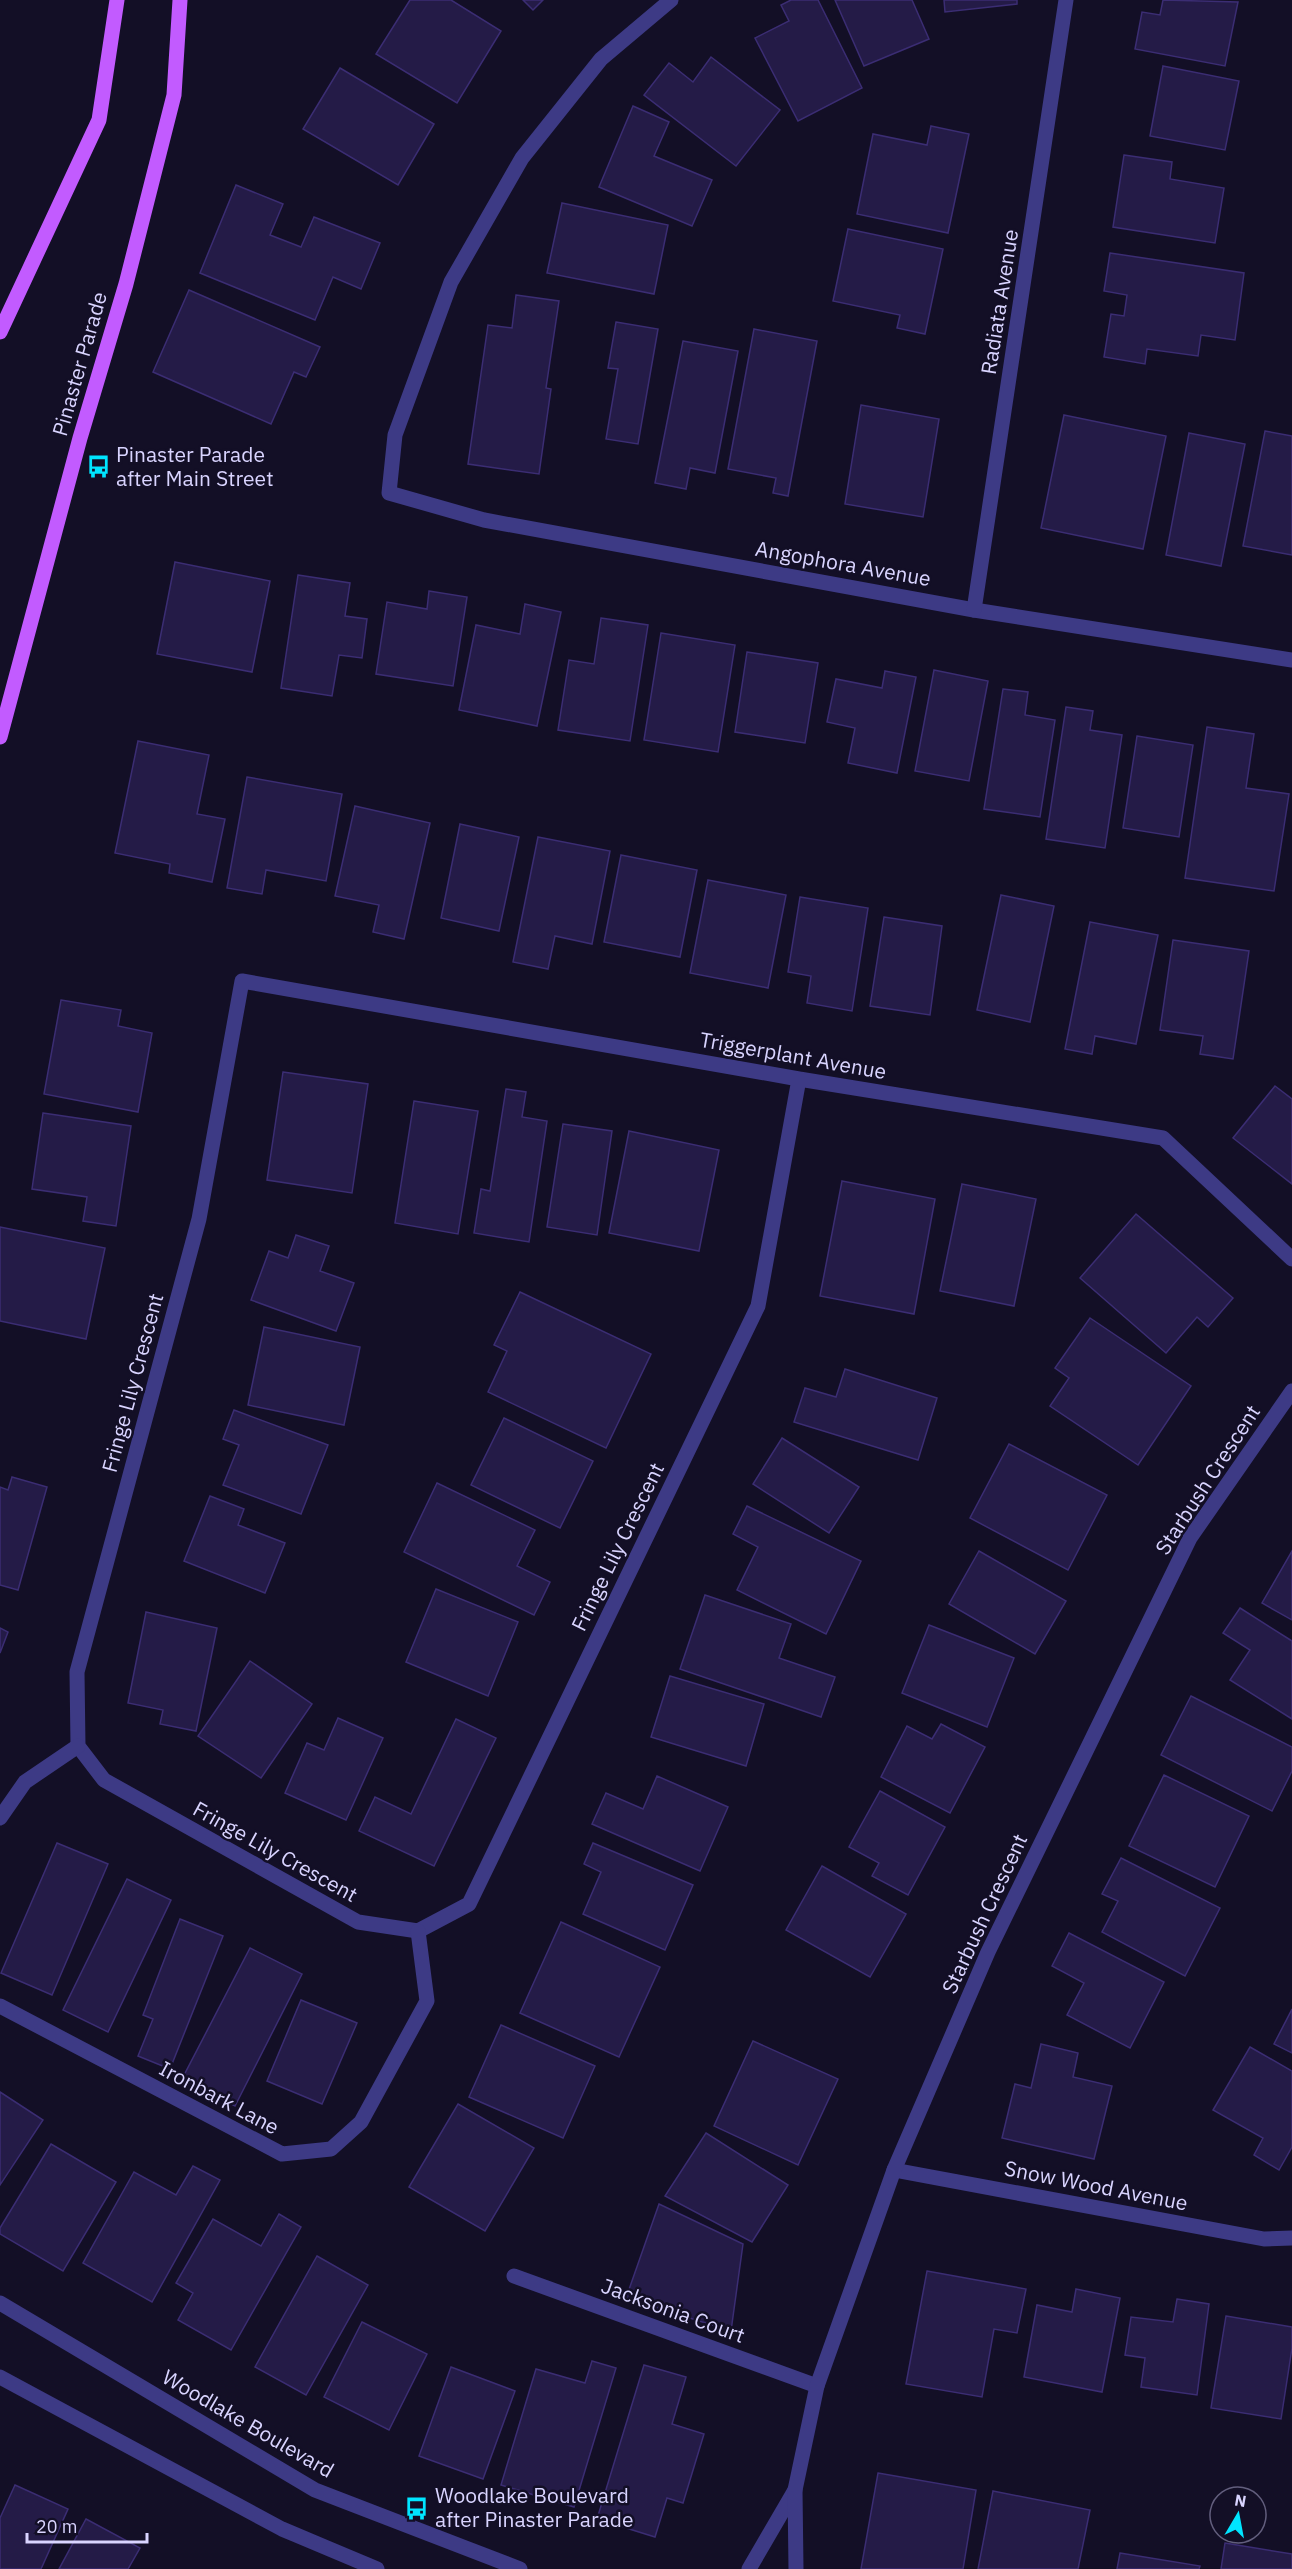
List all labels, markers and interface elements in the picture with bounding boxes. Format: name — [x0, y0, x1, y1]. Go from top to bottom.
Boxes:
street label: Radiata Avenue — [974, 227, 1024, 377]
street label: Pinaster Parade — [45, 288, 113, 439]
place label: Pinaster Parade after Main Street — [116, 440, 274, 492]
bus stop icon: Pinaster Parade after Main Street — [85, 454, 111, 480]
street label: Angophora Avenue — [753, 534, 933, 592]
street label: Triggerplant Avenue — [698, 1025, 889, 1085]
street label: Fringe Lily Crescent — [95, 1290, 169, 1475]
street label: Starbush Crescent — [1148, 1399, 1266, 1560]
street label: Fringe Lily Crescent — [564, 1458, 670, 1635]
street label: Fringe Lily Crescent — [188, 1794, 363, 1908]
street label: Starbush Crescent — [935, 1829, 1033, 1998]
street label: Ironbark Lane — [155, 2054, 284, 2140]
street label: Snow Wood Avenue — [1002, 2154, 1190, 2217]
street label: Jacksonia Court — [598, 2271, 749, 2349]
street label: Woodlake Boulevard — [158, 2363, 339, 2484]
place label: Woodlake Boulevard after Pinaster Parade — [435, 2481, 633, 2533]
north arrow — [1208, 2485, 1268, 2545]
text: N — [1233, 2489, 1248, 2511]
bus stop icon: Woodlake Boulevard after Pinaster Parade — [404, 2495, 430, 2521]
scale bar — [27, 2506, 147, 2544]
text: 20 m — [36, 2515, 78, 2538]

